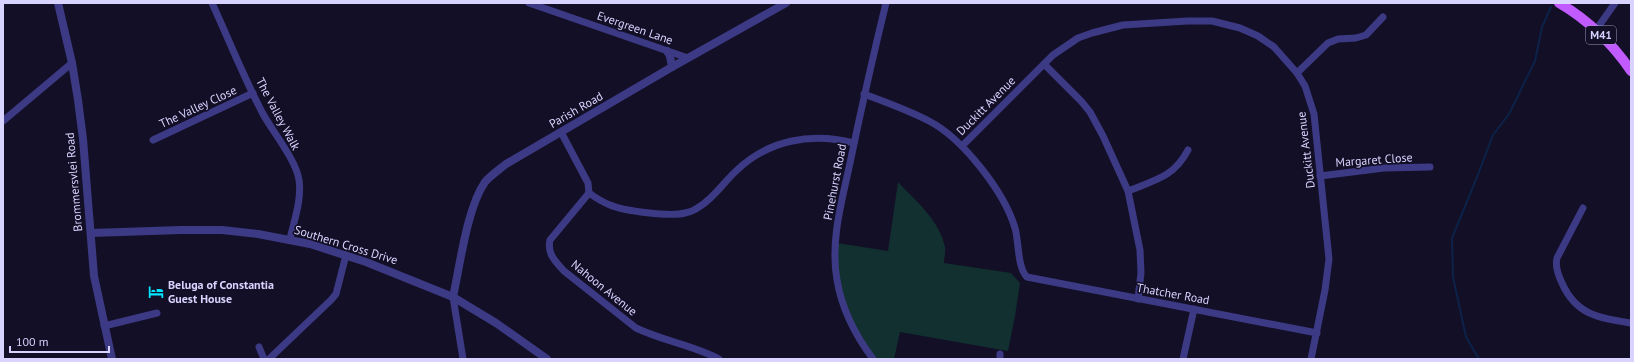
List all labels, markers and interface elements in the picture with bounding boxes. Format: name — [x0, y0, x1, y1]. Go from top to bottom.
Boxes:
street label: Evergreen Lane — [595, 8, 675, 48]
road number: M41 — [1586, 26, 1616, 44]
street label: Duckitt Avenue — [953, 73, 1018, 138]
street label: The Valley Walk — [253, 75, 304, 153]
street label: The Valley Close — [157, 82, 239, 131]
street label: Parish Road — [546, 88, 605, 131]
street label: Duckitt Avenue — [1293, 111, 1318, 189]
street label: Brommersvlei Road — [62, 132, 85, 232]
street label: Pinehurst Road — [820, 142, 849, 221]
street label: Margaret Close — [1335, 149, 1413, 170]
street label: Southern Cross Drive — [293, 222, 400, 267]
street label: Nahoon Avenue — [568, 257, 640, 319]
place label: Beluga of Constantia Guest House — [168, 277, 274, 306]
street label: Thatcher Road — [1135, 280, 1211, 307]
hotel icon: Beluga of Constantia Guest House — [147, 283, 165, 301]
scale bar — [10, 328, 109, 354]
text: 100 m — [16, 334, 49, 349]

